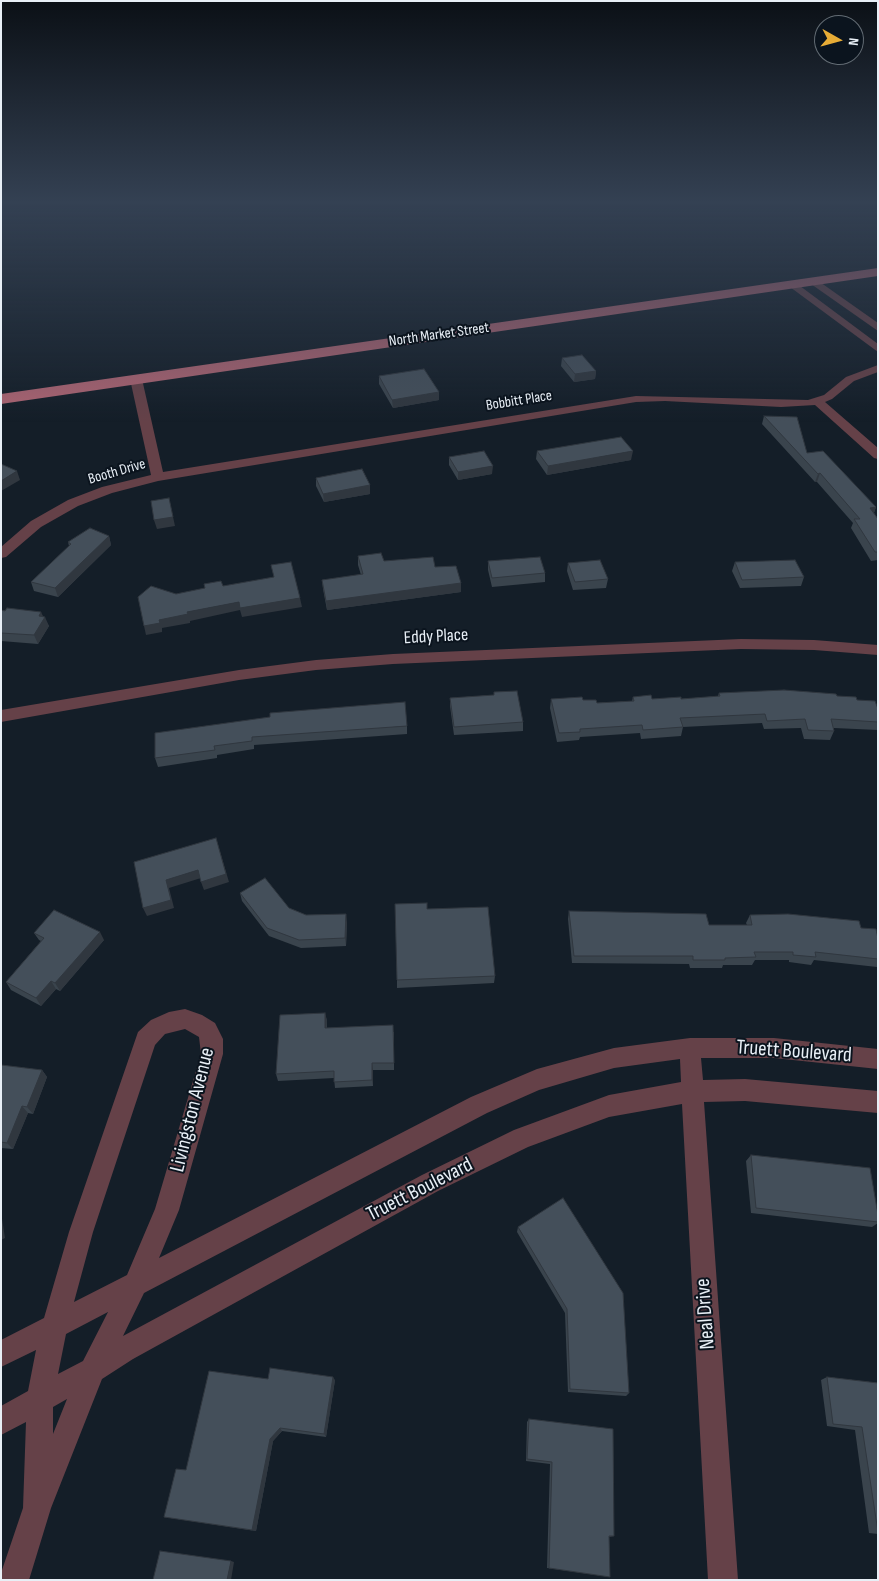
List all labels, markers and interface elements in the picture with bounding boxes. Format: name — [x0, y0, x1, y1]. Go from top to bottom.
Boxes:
north arrow — [814, 15, 864, 65]
text: N — [845, 37, 862, 47]
street label: North Market Street — [388, 319, 490, 351]
street label: Bobbitt Place — [485, 387, 553, 415]
street label: Booth Drive — [86, 455, 148, 489]
street label: Eddy Place — [403, 625, 469, 649]
street label: Truett Boulevard — [735, 1035, 853, 1069]
street label: Livingston Avenue — [165, 1045, 221, 1175]
street label: Truett Boulevard — [363, 1153, 477, 1227]
street label: Neal Drive — [691, 1278, 721, 1350]

